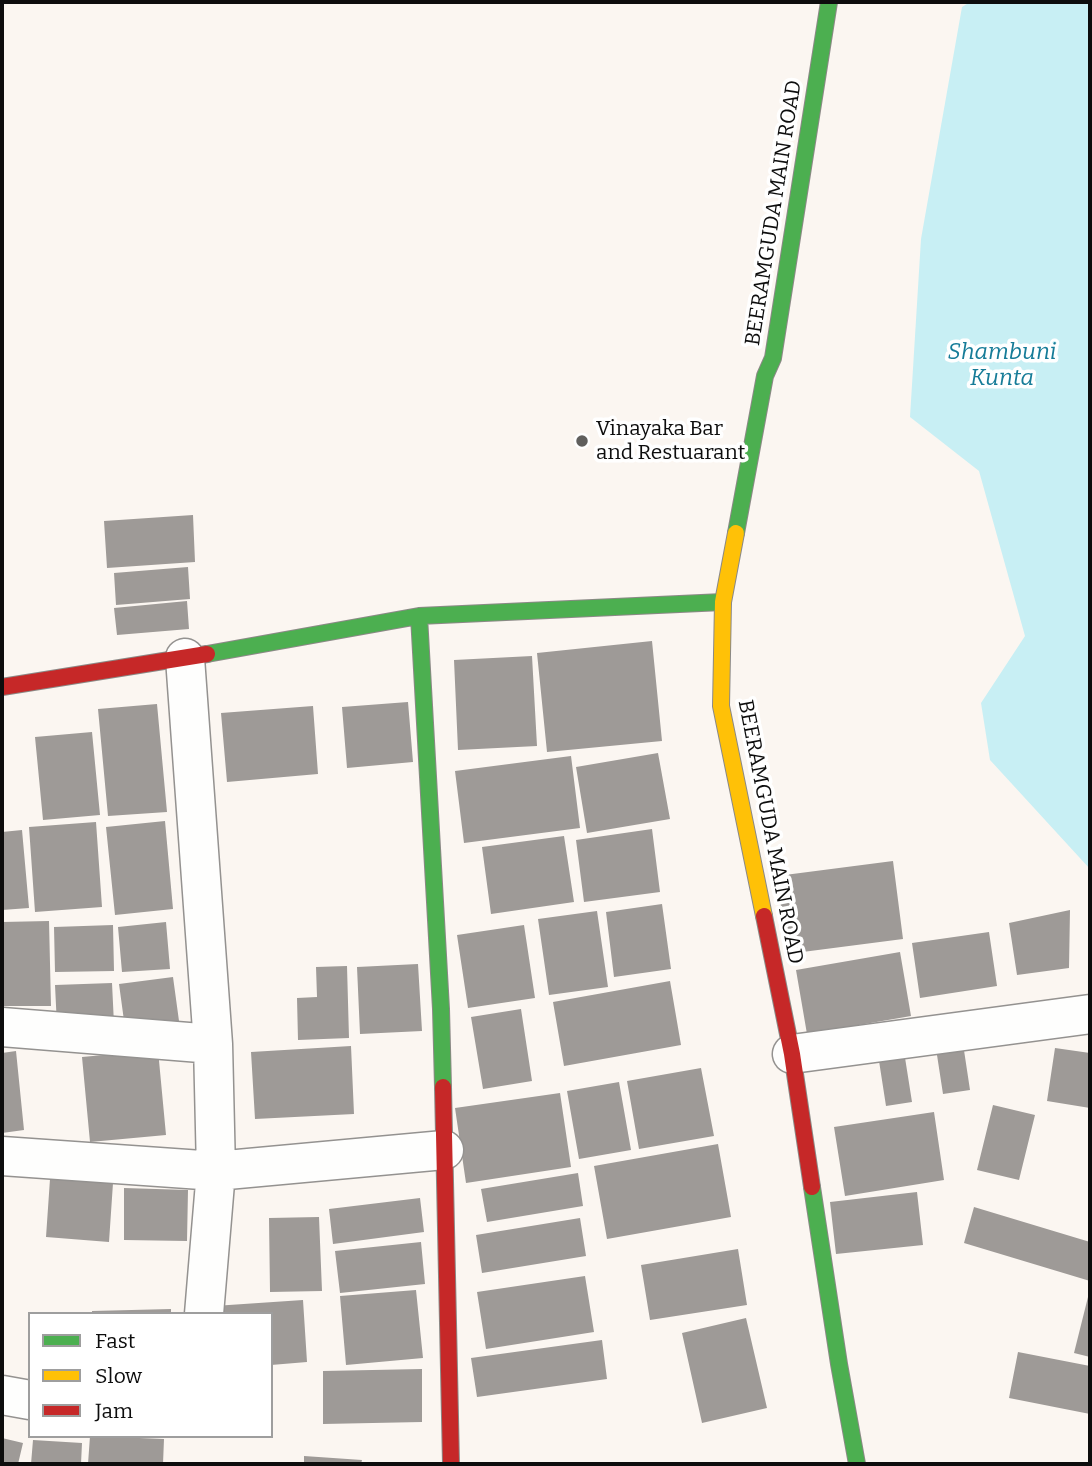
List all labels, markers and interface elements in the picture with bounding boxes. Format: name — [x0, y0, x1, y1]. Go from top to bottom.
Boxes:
street label: BEERAMGUDA MAIN ROAD — [741, 78, 807, 348]
water label: Shambuni Kunta — [948, 339, 1056, 393]
place label: Vinayaka Bar and Restuarant — [596, 416, 745, 466]
marker: Vinayaka Bar and Restuarant — [574, 433, 590, 449]
street label: BEERAMGUDA MAIN ROAD — [732, 698, 808, 966]
legend — [28, 1312, 273, 1438]
text: Fast — [95, 1328, 135, 1354]
text: Slow — [95, 1363, 142, 1389]
text: Jam — [95, 1398, 133, 1424]

